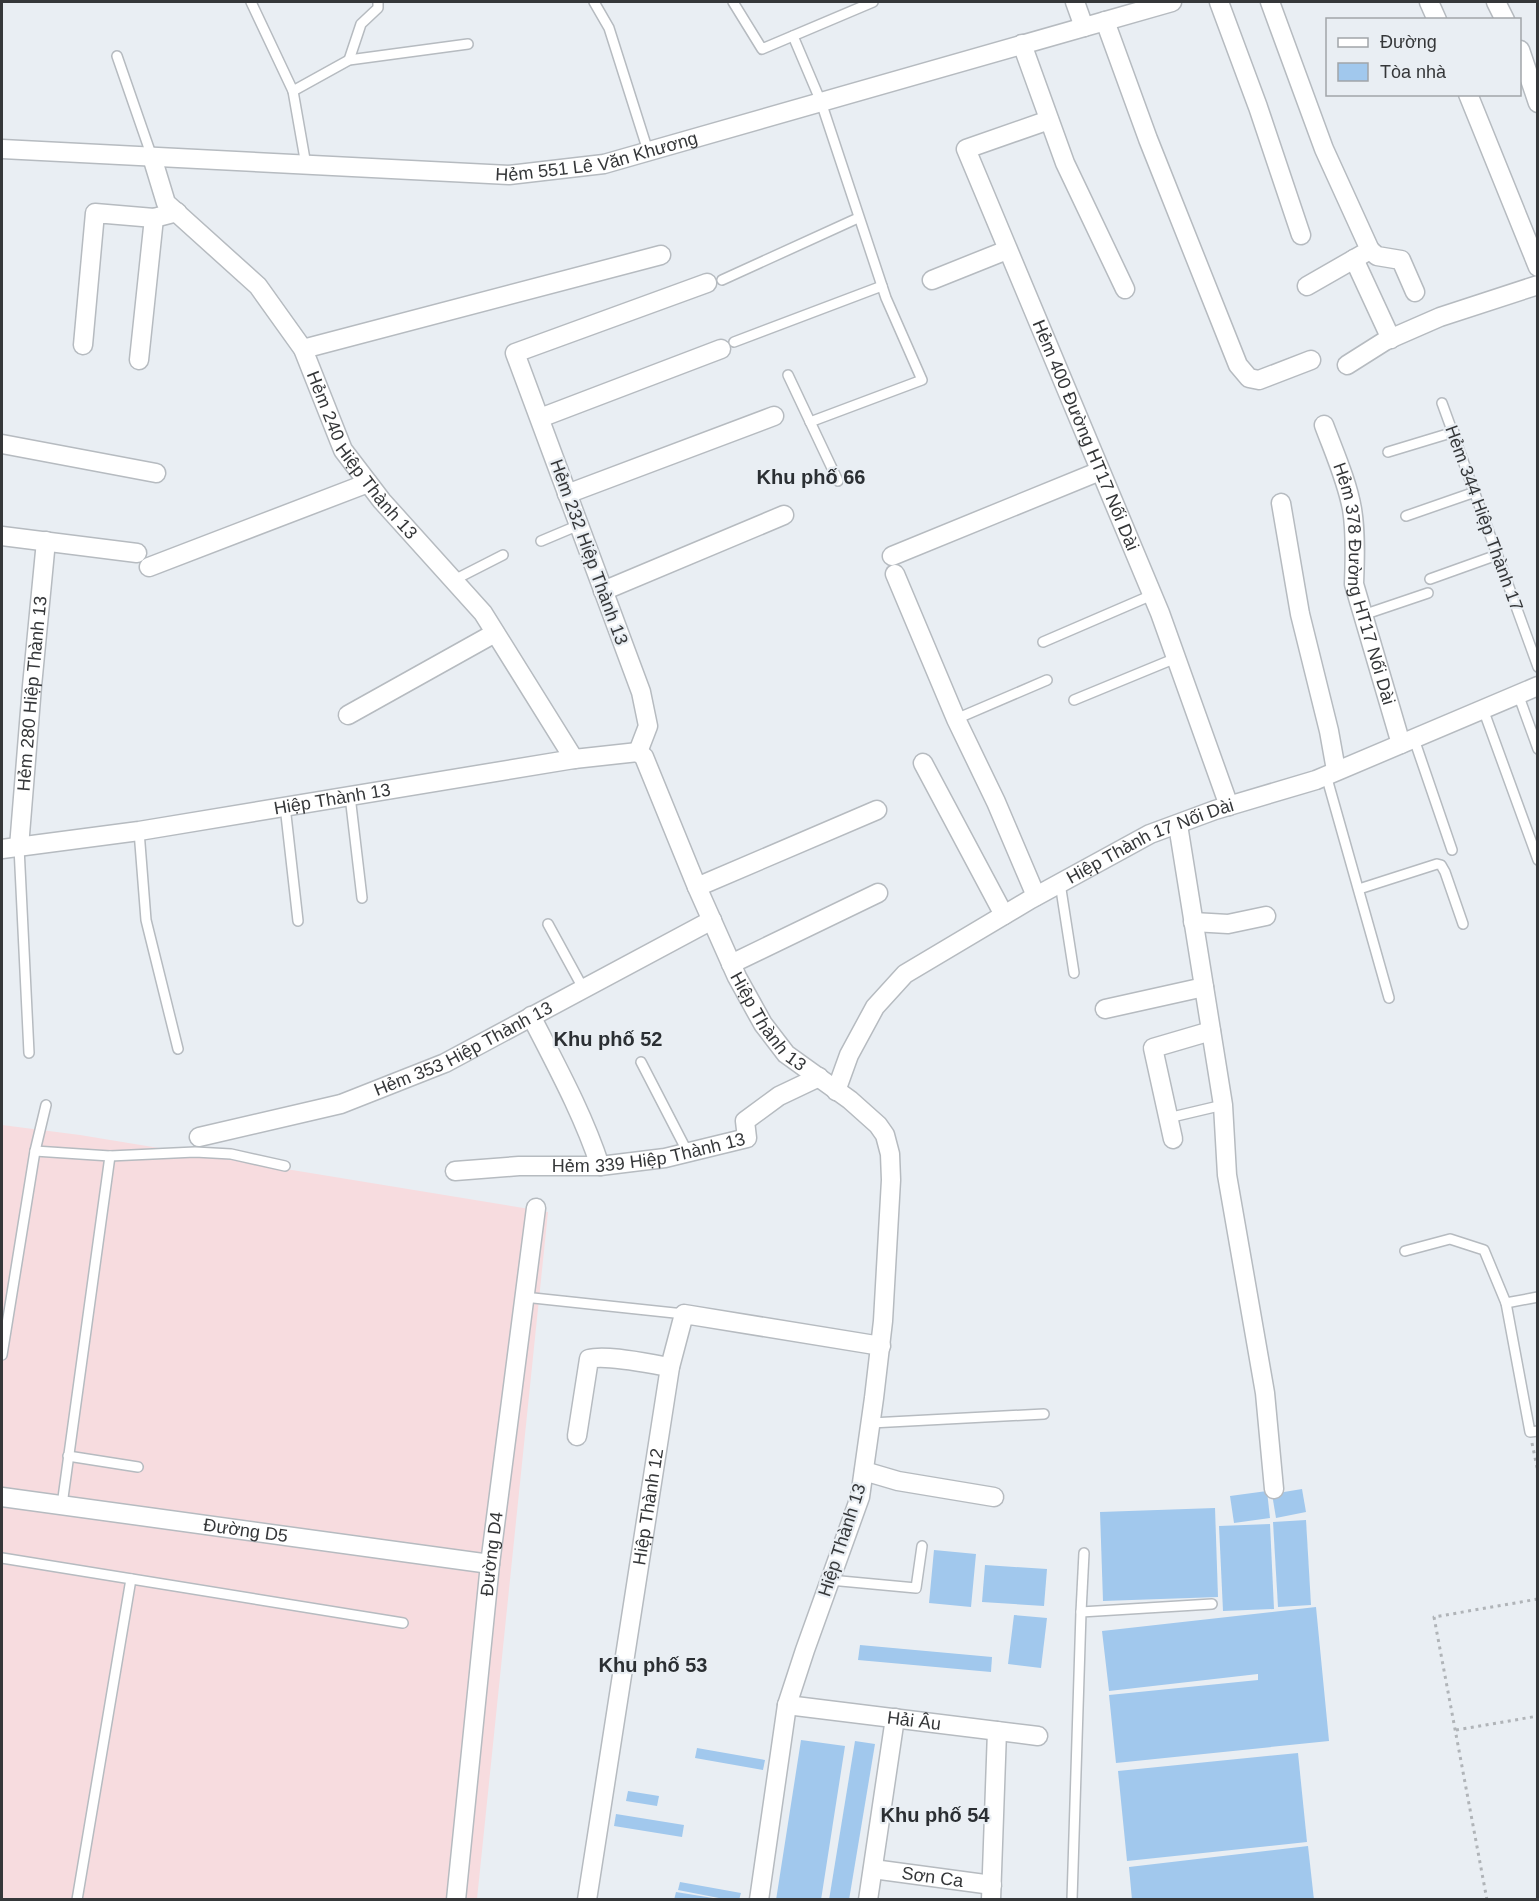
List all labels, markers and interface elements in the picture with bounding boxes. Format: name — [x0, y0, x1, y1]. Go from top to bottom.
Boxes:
legend — [1326, 18, 1521, 96]
text: Đường — [1380, 32, 1437, 52]
text: Tòa nhà — [1380, 62, 1447, 82]
street label: Hẻm 551 Lê Văn Khương — [495, 128, 700, 185]
street label: Hẻm 400 Đường HT17 Nối Dài — [1029, 317, 1143, 553]
street label: Hẻm 240 Hiệp Thành 13 — [303, 368, 421, 543]
street label: Hẻm 344 Hiệp Thành 17 — [1441, 423, 1527, 613]
street label: Hẻm 232 Hiệp Thành 13 — [546, 457, 632, 647]
street label: Hẻm 378 Đường HT17 Nối Dài — [1329, 460, 1399, 707]
district label: Khu phố 66 — [757, 466, 865, 488]
street label: Hẻm 280 Hiệp Thành 13 — [14, 595, 51, 792]
street label: Hiệp Thành 13 — [272, 780, 392, 819]
street label: Hiệp Thành 17 Nối Dài — [1063, 795, 1236, 888]
street label: Hiệp Thành 13 — [726, 969, 810, 1075]
street label: Hẻm 353 Hiệp Thành 13 — [371, 997, 556, 1100]
district label: Khu phố 52 — [554, 1028, 662, 1050]
street label: Hẻm 339 Hiệp Thành 13 — [552, 1129, 747, 1176]
street label: Hiệp Thành 12 — [629, 1447, 667, 1566]
street label: Hiệp Thành 13 — [814, 1481, 870, 1599]
street label: Đường D4 — [477, 1510, 507, 1597]
street label: Đường D5 — [202, 1515, 289, 1546]
district label: Khu phố 53 — [599, 1654, 707, 1676]
street label: Hải Âu — [886, 1707, 942, 1734]
district label: Khu phố 54 — [881, 1804, 990, 1826]
street label: Sơn Ca — [900, 1863, 965, 1891]

